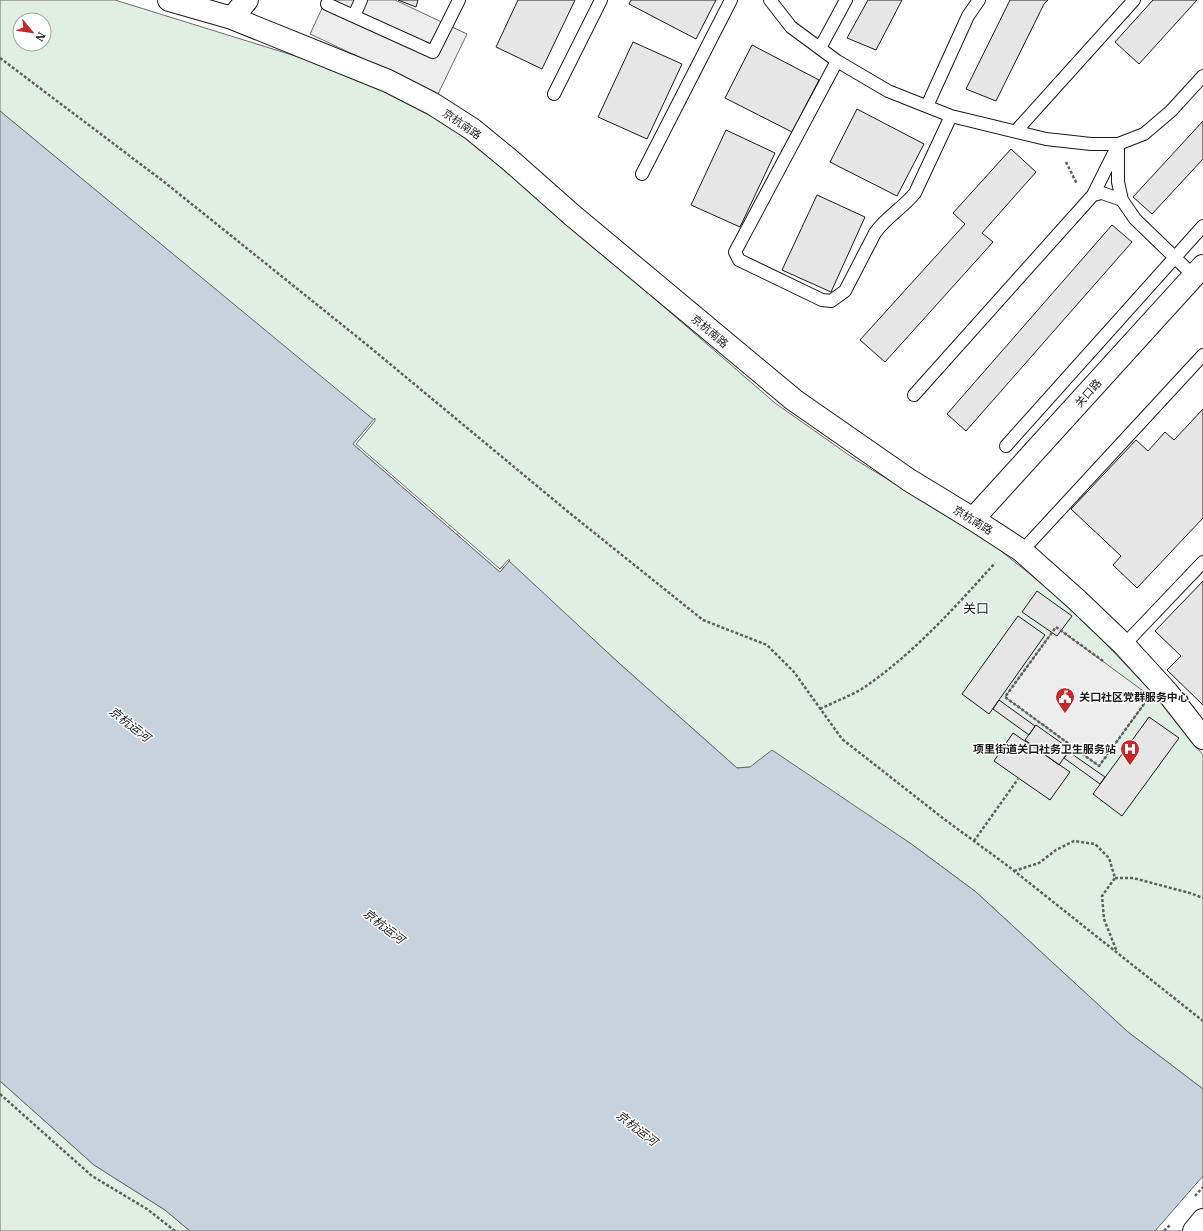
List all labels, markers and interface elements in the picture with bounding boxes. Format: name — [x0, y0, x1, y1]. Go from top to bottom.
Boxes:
north arrow — [12, 12, 52, 52]
text: N — [32, 30, 49, 44]
street label: 京杭南路 — [440, 106, 484, 142]
street label: 京杭南路 — [689, 311, 731, 351]
street label: 关口路 — [1072, 376, 1104, 410]
street label: 京杭南路 — [951, 502, 995, 538]
district label: 关口 — [963, 600, 989, 617]
public building icon: 关口社区党群服务中心 — [1054, 686, 1076, 714]
place label: 关口社区党群服务中心 — [1079, 690, 1189, 704]
water label: 京杭运河 — [106, 703, 155, 746]
hospital icon: 项里街道关口社务卫生服务站 — [1119, 738, 1141, 766]
place label: 项里街道关口社务卫生服务站 — [973, 742, 1116, 756]
water label: 京杭运河 — [360, 905, 409, 948]
water label: 京杭运河 — [613, 1107, 662, 1150]

